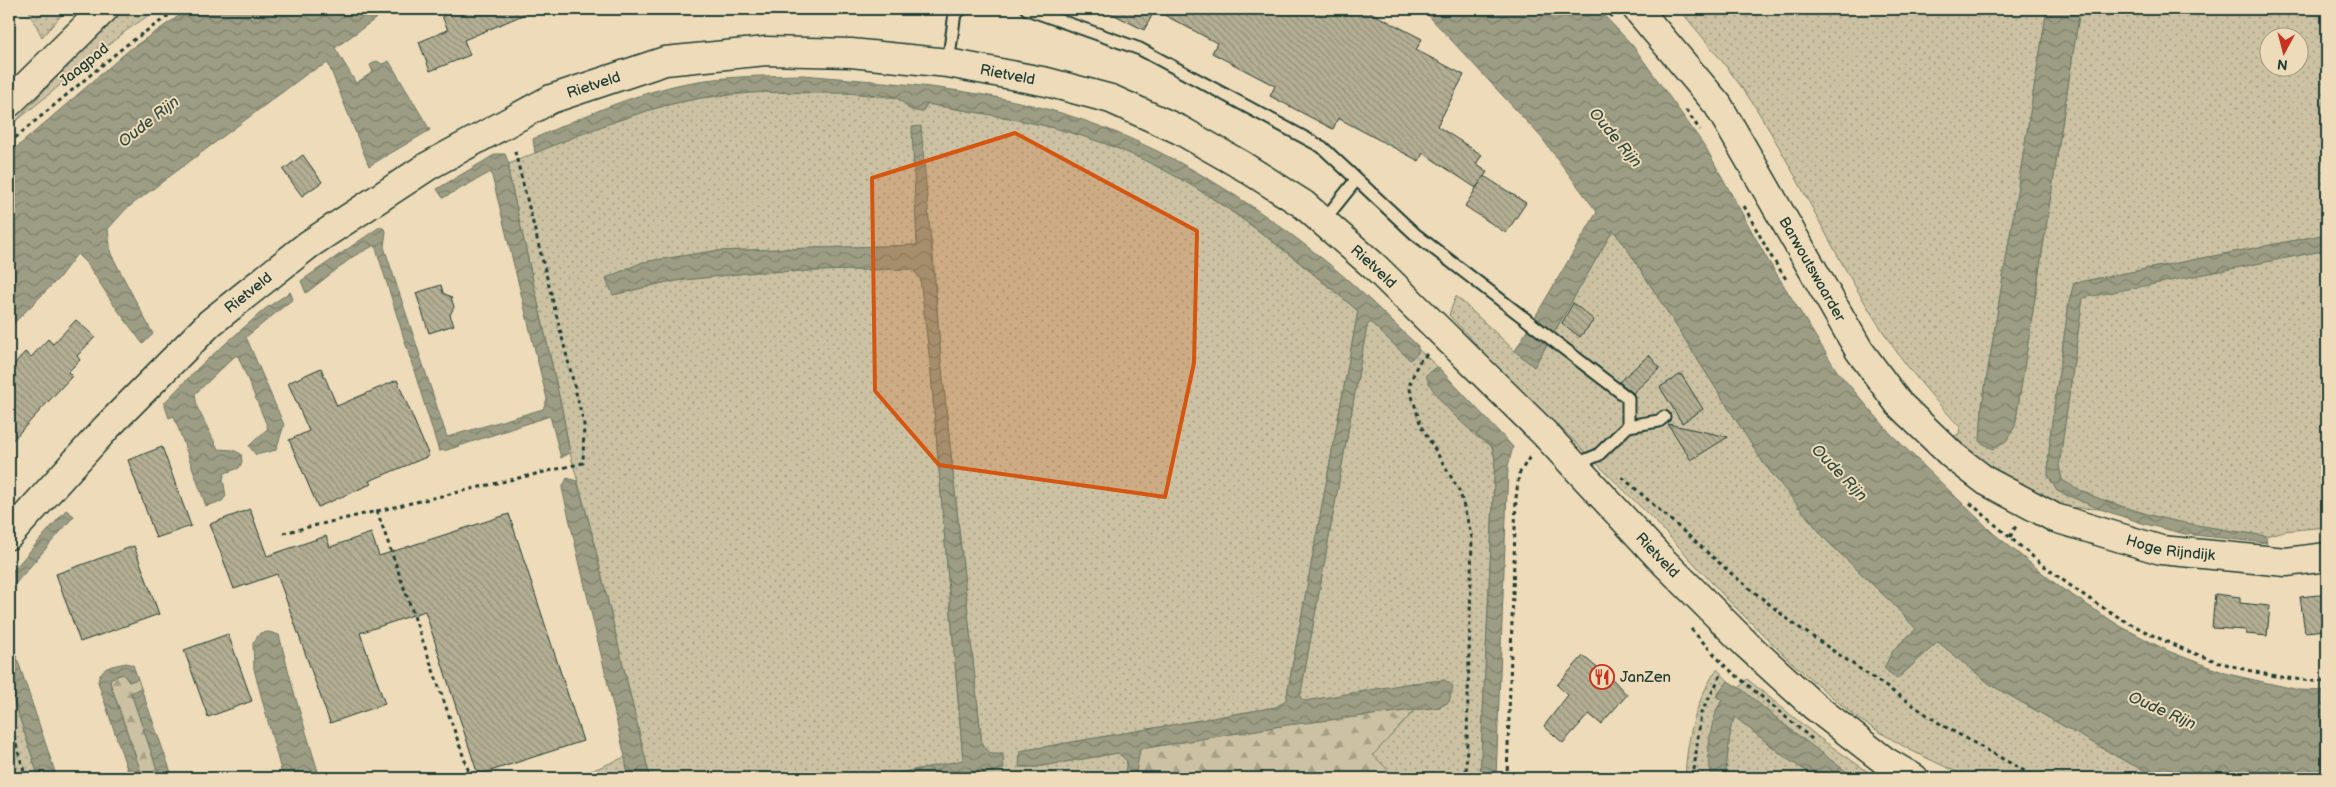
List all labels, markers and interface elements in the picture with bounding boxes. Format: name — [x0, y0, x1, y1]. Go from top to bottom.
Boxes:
north arrow — [2258, 28, 2308, 78]
street label: Jaagpad — [55, 39, 113, 91]
text: N — [2276, 55, 2289, 73]
street label: Rietveld — [978, 60, 1037, 89]
street label: Rietveld — [564, 67, 623, 103]
water label: Oude Rijn — [115, 92, 183, 152]
water label: Oude Rijn — [1585, 104, 1645, 172]
street label: Barwoutswaarder — [1775, 213, 1850, 325]
street label: Rietveld — [1347, 241, 1401, 292]
street label: Rietveld — [221, 268, 276, 317]
water label: Oude Rijn — [1807, 441, 1871, 505]
street label: Rietveld — [1632, 528, 1684, 582]
street label: Hoge Rijndijk — [2124, 530, 2217, 565]
restaurant icon: JanZen — [1589, 664, 1615, 690]
place label: JanZen — [1620, 668, 1671, 687]
water label: Oude Rijn — [2125, 688, 2199, 734]

